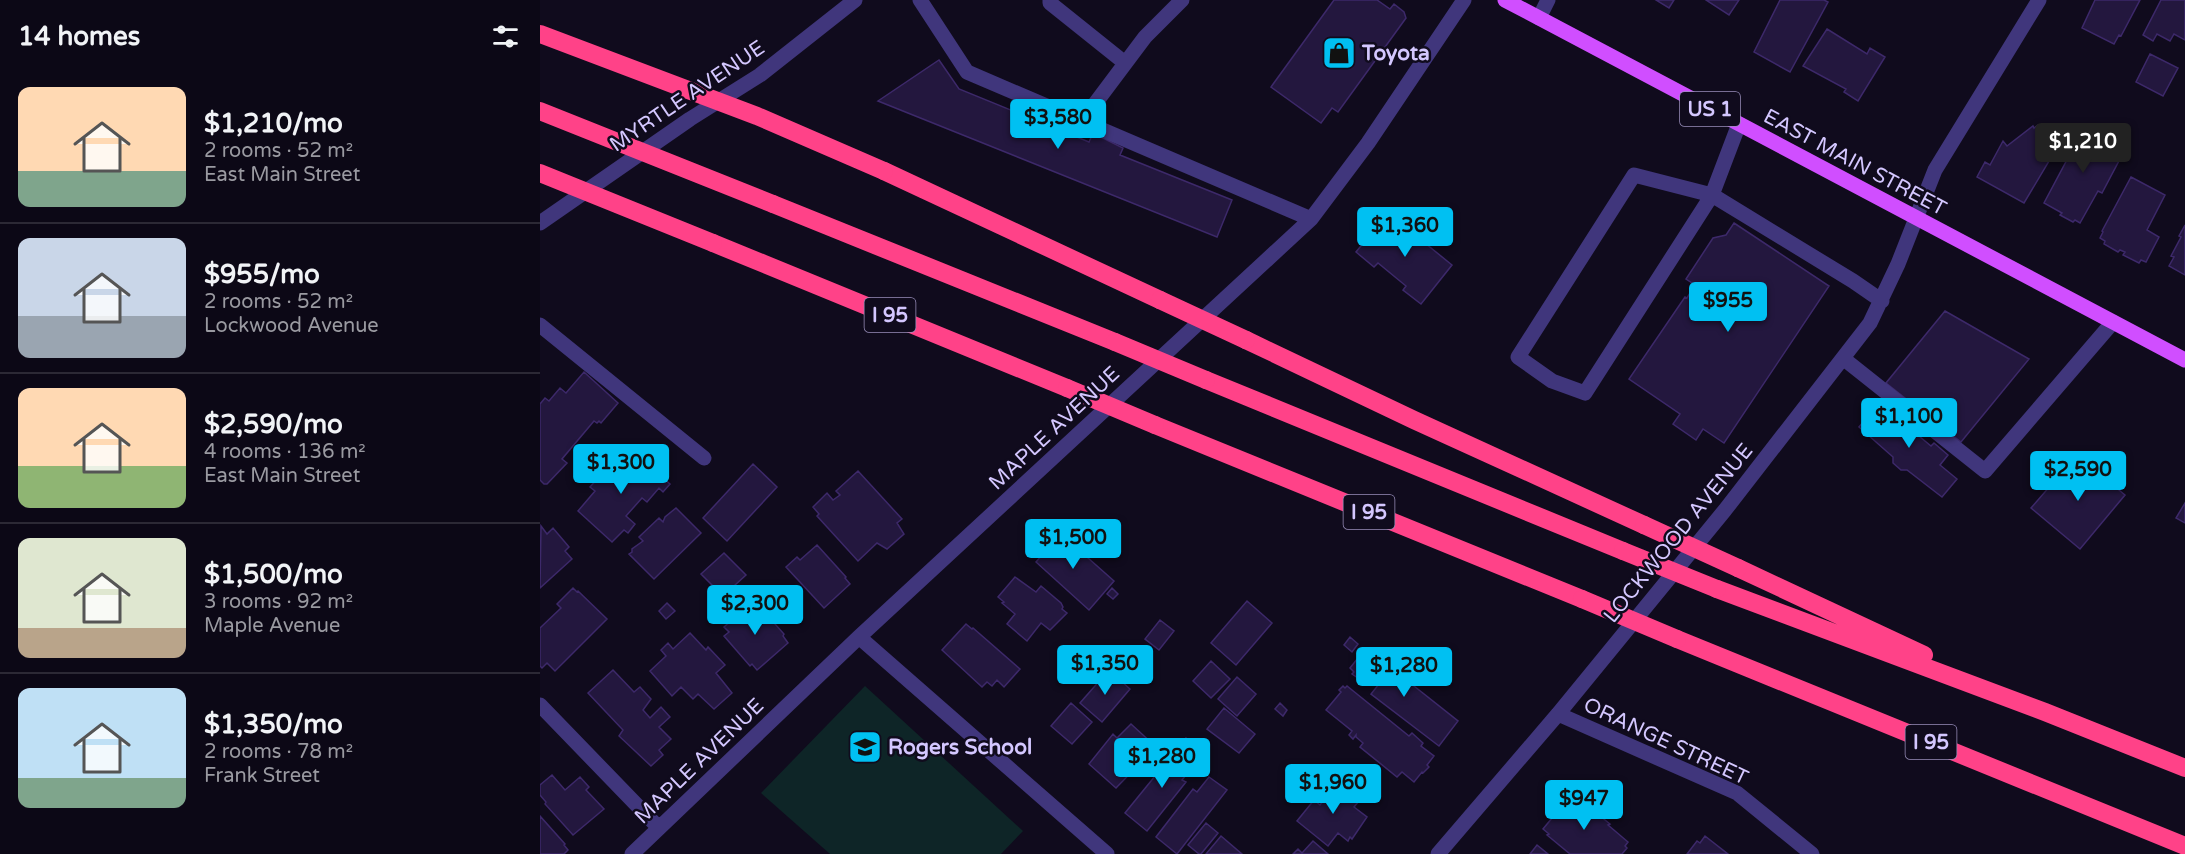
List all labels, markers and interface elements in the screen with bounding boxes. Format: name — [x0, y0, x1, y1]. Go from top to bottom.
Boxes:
icon: filters — [489, 20, 522, 53]
text: 14 homes — [18, 21, 140, 52]
street label: MYRTLE AVENUE — [605, 35, 769, 157]
shop icon: Toyota — [1321, 35, 1357, 71]
place label: Toyota — [1361, 41, 1430, 66]
road number: US 1 — [1680, 92, 1740, 126]
pin: $3,580 — [1009, 99, 1107, 150]
street label: EAST MAIN STREET — [1759, 104, 1951, 221]
text: $3,580 — [1024, 106, 1092, 130]
text: $1,210/mo — [204, 108, 343, 139]
icon: home — [66, 111, 138, 183]
pin: $1,210 — [2034, 123, 2132, 174]
text: $1,210 — [2049, 130, 2117, 154]
text: 2 rooms · 52 m² — [204, 139, 353, 163]
text: East Main Street — [204, 163, 360, 187]
pin: $1,360 — [1356, 207, 1454, 258]
text: $1,360 — [1371, 214, 1439, 238]
text: $955/mo — [204, 259, 320, 290]
icon: home — [66, 262, 138, 334]
pin: $955 — [1692, 282, 1764, 333]
text: $955 — [1703, 289, 1753, 313]
text: 2 rooms · 52 m² — [204, 290, 353, 314]
road number: I 95 — [864, 298, 916, 332]
text: Lockwood Avenue — [204, 314, 379, 338]
street label: MAPLE AVENUE — [984, 361, 1125, 495]
pin: $1,100 — [1860, 398, 1958, 449]
text: $1,100 — [1875, 405, 1943, 429]
text: $2,590/mo — [204, 409, 343, 440]
icon: home — [66, 412, 138, 484]
street label: LOCKWOOD AVENUE — [1598, 439, 1758, 628]
text: 4 rooms · 136 m² — [204, 440, 366, 464]
pin: $1,300 — [572, 444, 670, 495]
text: $1,300 — [587, 451, 655, 475]
pin: $2,590 — [2029, 451, 2127, 502]
text: $2,590 — [2044, 458, 2112, 482]
text: East Main Street — [204, 464, 360, 488]
road number: I 95 — [1344, 495, 1394, 529]
pin: $1,500 — [1024, 519, 1122, 570]
text: $1,500 — [1039, 526, 1107, 550]
text: $1,500/mo — [204, 559, 343, 590]
icon: home — [66, 562, 138, 634]
pin: $2,300 — [706, 585, 804, 636]
text: 3 rooms · 92 m² — [204, 590, 353, 614]
text: $2,300 — [721, 592, 789, 616]
text: Maple Avenue — [204, 614, 340, 638]
pin: $1,350 — [1056, 645, 1154, 696]
pin: $1,280 — [1355, 647, 1453, 698]
text: $1,350 — [1071, 652, 1139, 676]
text: $1,280 — [1370, 654, 1438, 678]
street label: ORANGE STREET — [1579, 692, 1752, 791]
street label: MAPLE AVENUE — [630, 693, 769, 829]
text: $1,350/mo — [204, 709, 343, 740]
icon: home — [66, 712, 138, 784]
road number: I 95 — [1906, 725, 1956, 759]
school or university icon: Rogers School — [847, 729, 883, 765]
place label: Rogers School — [888, 735, 1032, 760]
pin: $1,280 — [1113, 738, 1211, 789]
text: 2 rooms · 78 m² — [204, 740, 353, 764]
text: $1,280 — [1128, 745, 1196, 769]
text: Frank Street — [204, 764, 320, 788]
pin: $1,960 — [1284, 764, 1382, 815]
text: $1,960 — [1299, 771, 1367, 795]
pin: $947 — [1548, 780, 1620, 831]
text: $947 — [1559, 787, 1609, 811]

